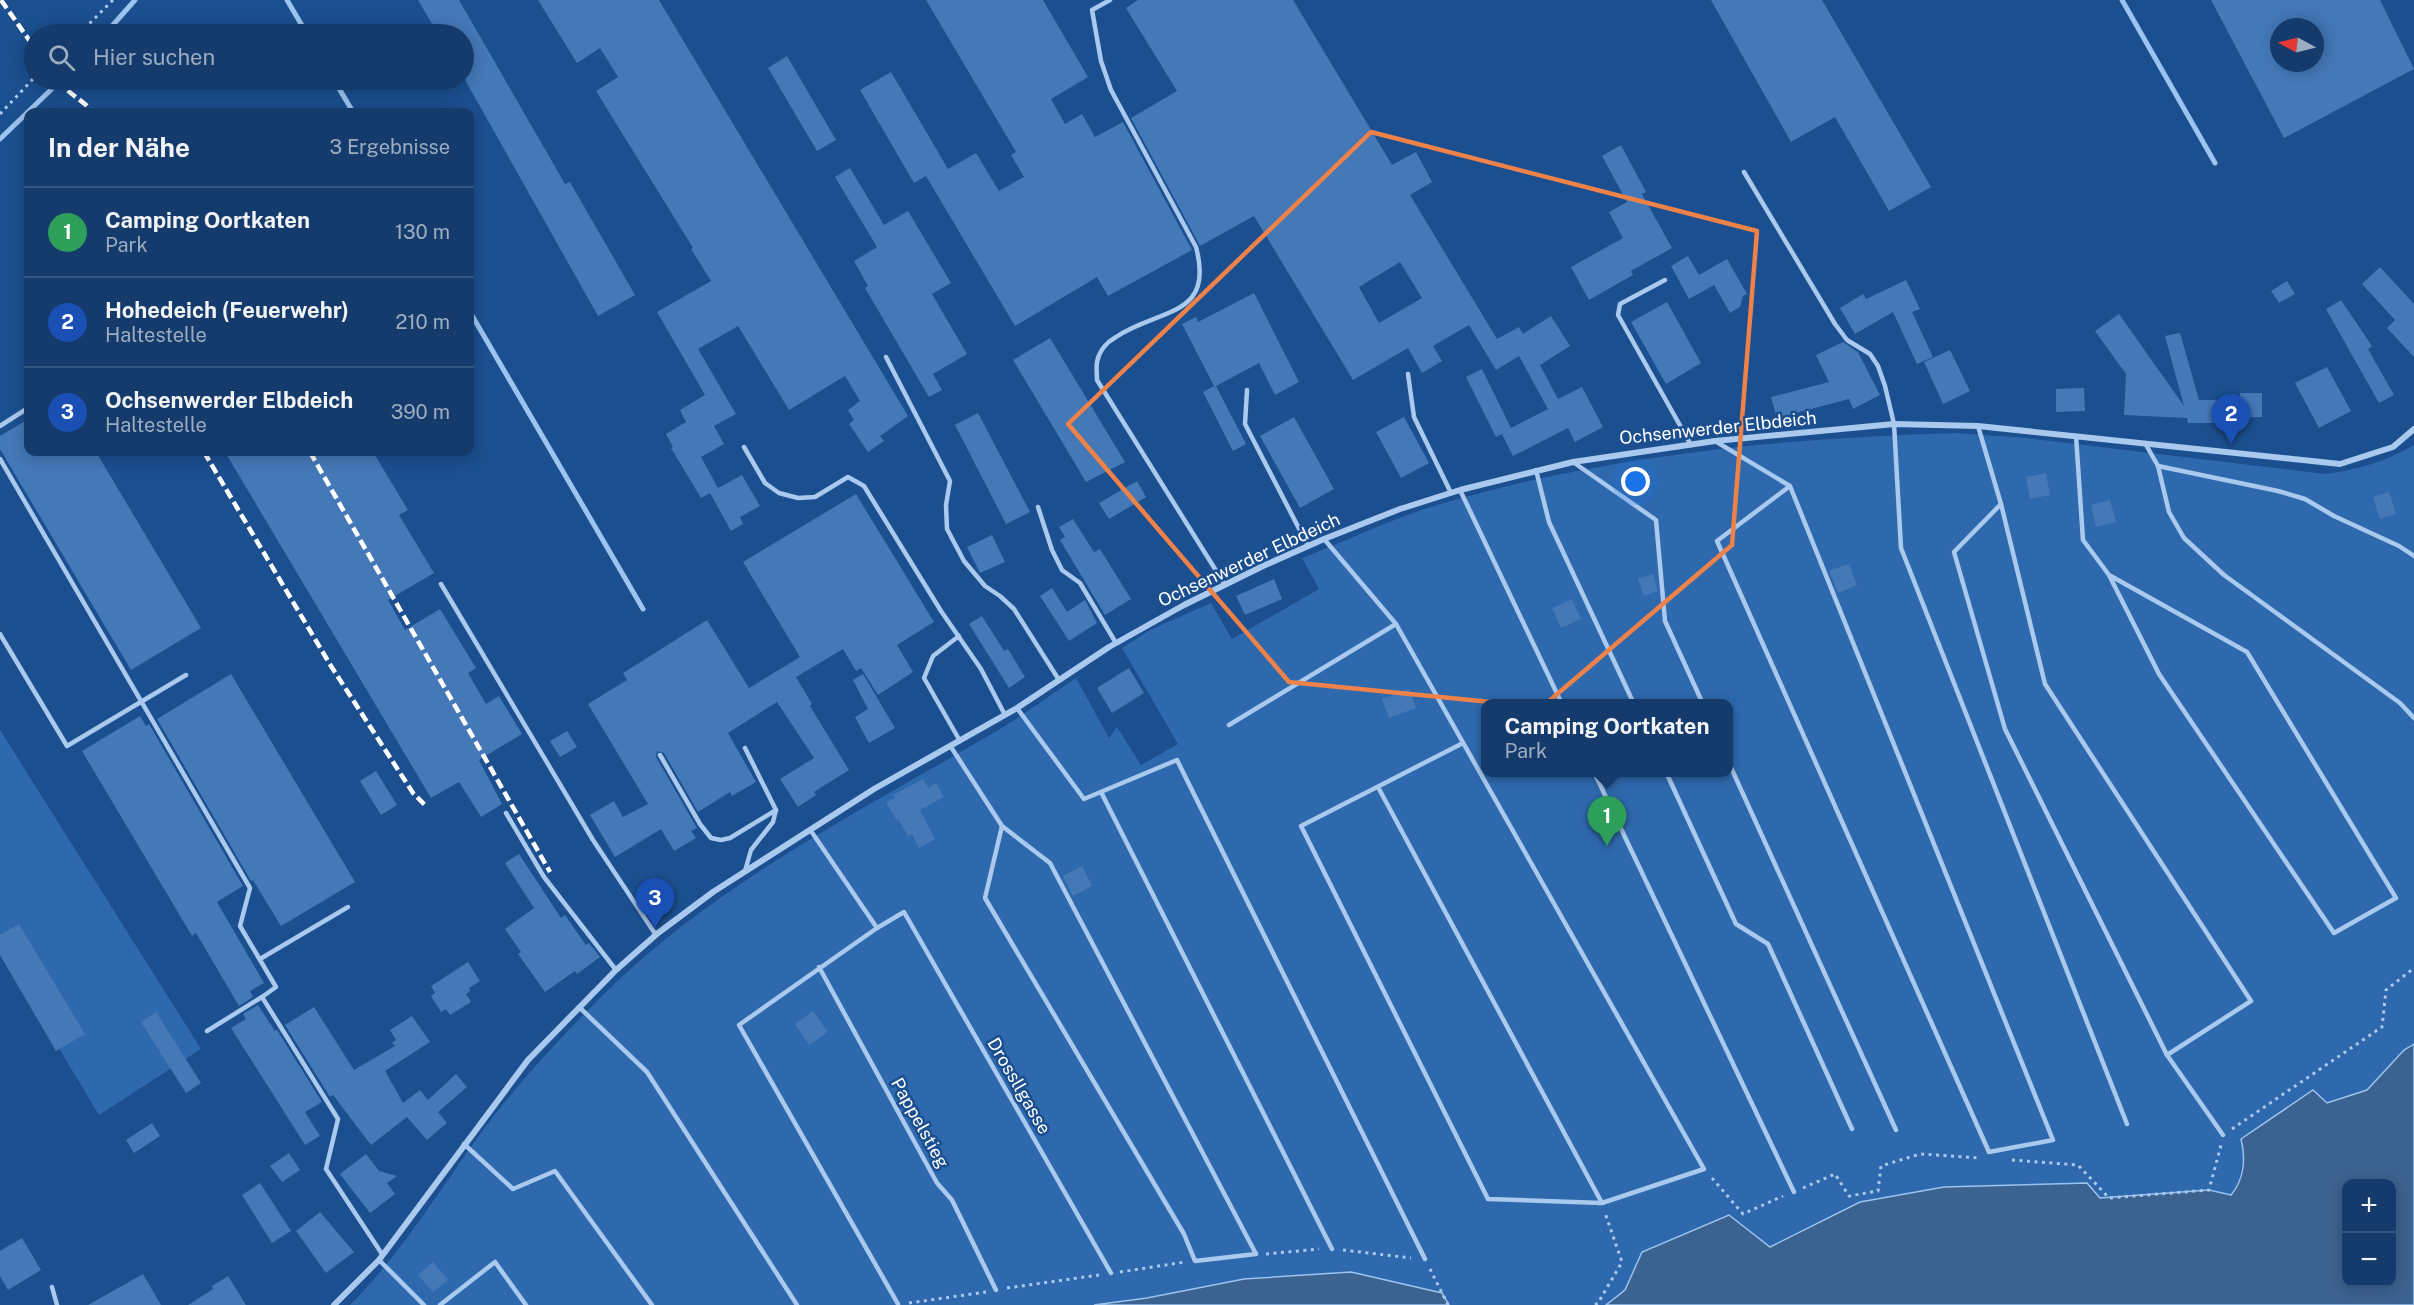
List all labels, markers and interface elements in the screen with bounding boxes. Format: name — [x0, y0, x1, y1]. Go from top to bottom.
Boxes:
north arrow — [2270, 18, 2324, 72]
search box — [24, 24, 474, 90]
icon: search — [45, 41, 78, 74]
text: Hier suchen — [93, 44, 215, 70]
text: In der Nähe — [48, 132, 190, 163]
text: 3 Ergebnisse — [329, 135, 450, 159]
text: Camping Oortkaten — [105, 207, 310, 233]
text: 1 — [63, 220, 72, 244]
text: 130 m — [395, 220, 450, 244]
text: Park — [105, 233, 148, 257]
text: Hohedeich (Feuerwehr) — [105, 297, 349, 323]
text: 2 — [61, 310, 74, 334]
text: 210 m — [396, 310, 450, 334]
text: Haltestelle — [105, 323, 207, 347]
text: Ochsenwerder Elbdeich — [105, 387, 353, 413]
pin: 2 — [2212, 394, 2250, 444]
text: 3 — [61, 400, 74, 424]
text: 390 m — [391, 400, 450, 424]
street label: Ochsenwerder Elbdeich — [1618, 407, 1818, 448]
text: Haltestelle — [105, 413, 207, 437]
your location — [1621, 467, 1650, 496]
street label: Ochsenwerder Elbdeich — [1155, 508, 1343, 611]
popup — [1481, 699, 1733, 777]
text: Camping Oortkaten — [1505, 713, 1709, 739]
text: Park — [1505, 739, 1547, 763]
pin: 1 — [1588, 796, 1626, 846]
pin: 3 — [636, 878, 674, 928]
street label: Drossllgasse — [983, 1034, 1055, 1138]
street label: Pappelstieg — [887, 1074, 954, 1171]
map controls — [2342, 1179, 2396, 1287]
button: + — [2342, 1179, 2396, 1233]
button: − — [2342, 1233, 2396, 1287]

